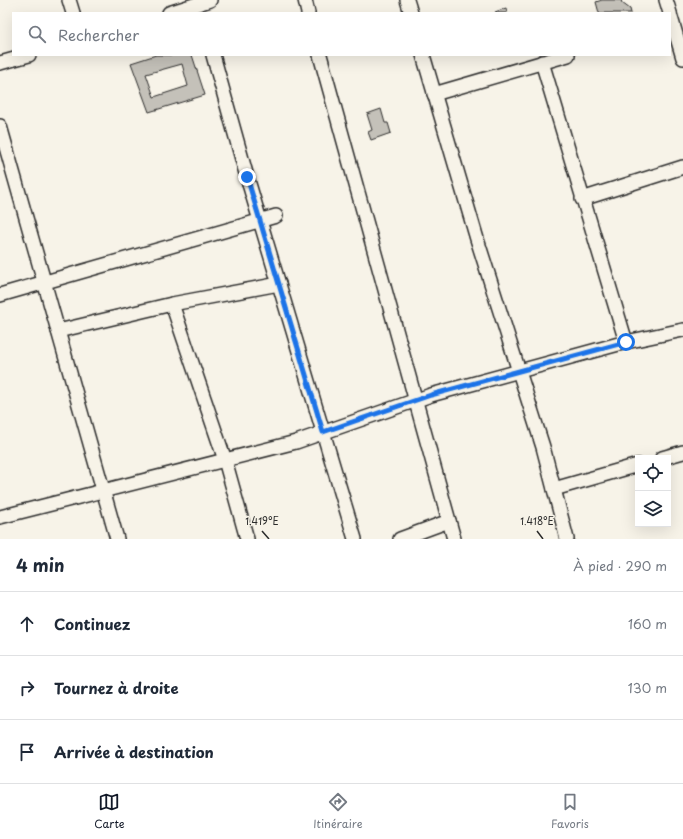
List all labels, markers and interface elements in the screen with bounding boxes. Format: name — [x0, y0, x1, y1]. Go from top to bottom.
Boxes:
search box — [12, 12, 671, 56]
icon: search — [26, 23, 48, 45]
text: Rechercher — [58, 23, 139, 46]
route end — [238, 168, 256, 186]
route start — [617, 333, 635, 351]
map controls — [635, 455, 671, 527]
button: locate — [635, 455, 671, 491]
button: layers — [635, 491, 671, 527]
text: 1.419°E — [245, 513, 279, 528]
text: 1.418°E — [520, 513, 554, 528]
text: 4 min — [16, 552, 64, 578]
text: À pied · 290 m — [573, 556, 667, 575]
text: Continuez — [54, 612, 130, 635]
icon: ahead — [16, 613, 38, 635]
text: 160 m — [628, 614, 667, 633]
text: Tournez à droite — [54, 676, 179, 699]
icon: right — [16, 677, 38, 699]
text: 130 m — [628, 678, 667, 697]
text: Arrivée à destination — [54, 740, 214, 763]
icon: arrive — [16, 741, 38, 763]
tab: Carte — [94, 791, 125, 832]
tab: Itinéraire — [313, 791, 363, 832]
tab: Favoris — [551, 791, 589, 832]

